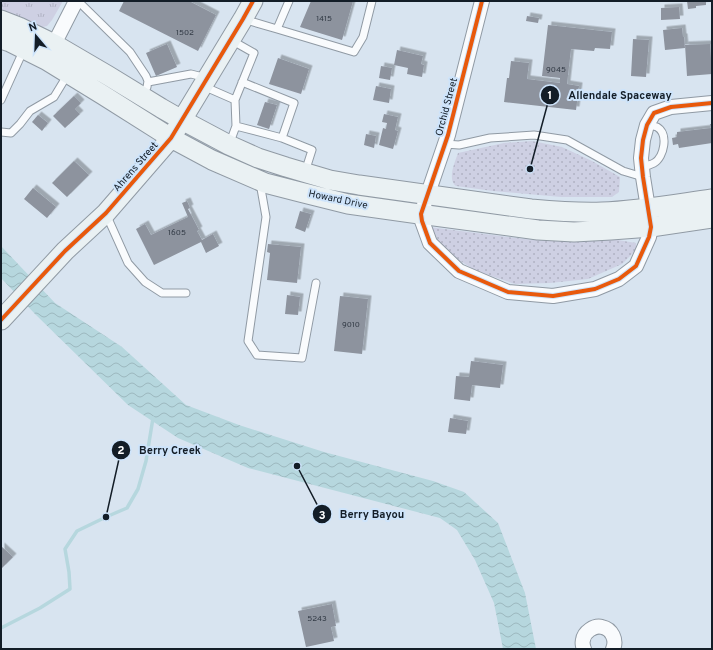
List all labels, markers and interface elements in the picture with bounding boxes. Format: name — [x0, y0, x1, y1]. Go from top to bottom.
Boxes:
house number: 1415 — [316, 14, 332, 24]
north arrow — [16, 16, 56, 56]
text: N — [27, 20, 39, 35]
house number: 1502 — [176, 28, 194, 38]
house number: 9045 — [546, 65, 566, 75]
street label: Orchid Street — [433, 76, 461, 137]
callout: Allendale Spaceway — [540, 84, 680, 107]
text: 1 — [548, 88, 552, 104]
text: Allendale Spaceway — [568, 89, 672, 103]
street label: Ahrens Street — [111, 139, 161, 195]
street label: Howard Drive — [307, 187, 369, 213]
house number: 1605 — [168, 228, 186, 238]
house number: 9010 — [342, 320, 360, 330]
callout: Berry Creek — [111, 439, 209, 462]
text: 2 — [117, 443, 125, 459]
text: Berry Creek — [139, 444, 201, 458]
callout: Berry Bayou — [312, 503, 412, 526]
text: 3 — [318, 508, 326, 524]
text: Berry Bayou — [340, 508, 404, 522]
house number: 5243 — [307, 614, 327, 624]

